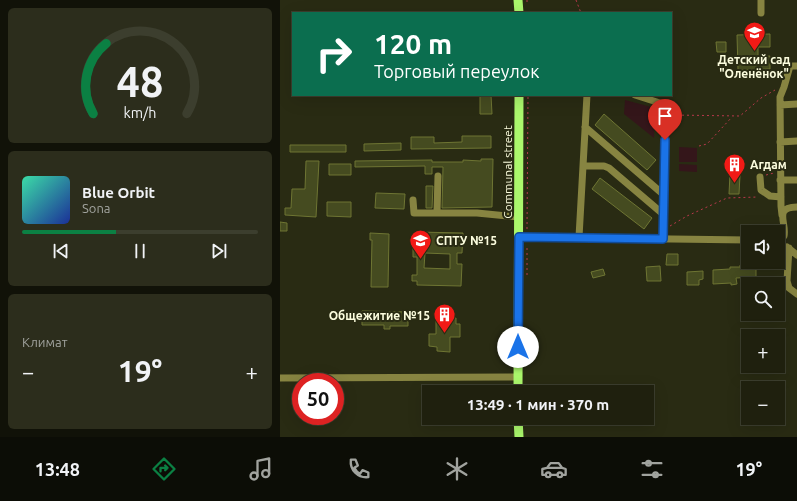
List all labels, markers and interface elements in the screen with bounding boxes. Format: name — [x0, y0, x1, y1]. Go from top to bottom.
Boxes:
school or university icon: Детский сад "Оленёнок" — [741, 19, 767, 52]
icon: right — [308, 28, 360, 80]
text: 120 m — [374, 28, 452, 59]
place label: Детский сад "Оленёнок" — [718, 53, 791, 80]
text: 48 — [117, 57, 163, 104]
text: Торговый переулок — [374, 61, 540, 81]
pin — [648, 99, 682, 140]
text: km/h — [124, 104, 156, 120]
icon: arrive — [654, 105, 676, 127]
street label: Communal street — [501, 125, 514, 219]
building icon: Агдам — [721, 151, 747, 184]
place label: Агдам — [750, 158, 787, 171]
text: Blue Orbit — [82, 184, 155, 201]
text: Sona — [82, 201, 111, 215]
map controls — [741, 225, 785, 425]
button: sound — [741, 225, 785, 269]
school or university icon: СПТУ №15 — [408, 227, 434, 260]
place label: СПТУ №15 — [436, 234, 497, 247]
icon: previous — [50, 240, 72, 262]
icon: pause — [129, 240, 151, 262]
icon: next — [208, 240, 230, 262]
button: search — [741, 277, 785, 321]
building icon: Общежитие №15 — [432, 302, 458, 335]
place label: Общежитие №15 — [329, 309, 430, 322]
position arrow — [497, 326, 539, 368]
button: + — [741, 329, 785, 373]
text: Климат — [22, 335, 67, 349]
text: 19° — [118, 354, 162, 388]
text: − — [22, 359, 34, 384]
text: + — [246, 359, 258, 384]
speed limit sign: 50 — [292, 373, 344, 425]
button: − — [741, 381, 785, 425]
text: 13:49 · 1 мин · 370 m — [467, 396, 609, 413]
icon: directions — [150, 455, 178, 483]
icon: music — [247, 455, 275, 483]
icon: phone — [345, 455, 373, 483]
icon: climate — [443, 455, 471, 483]
icon: car — [540, 455, 568, 483]
icon: filters — [638, 455, 666, 483]
text: 13:48 — [35, 459, 80, 479]
text: 19° — [735, 459, 762, 479]

